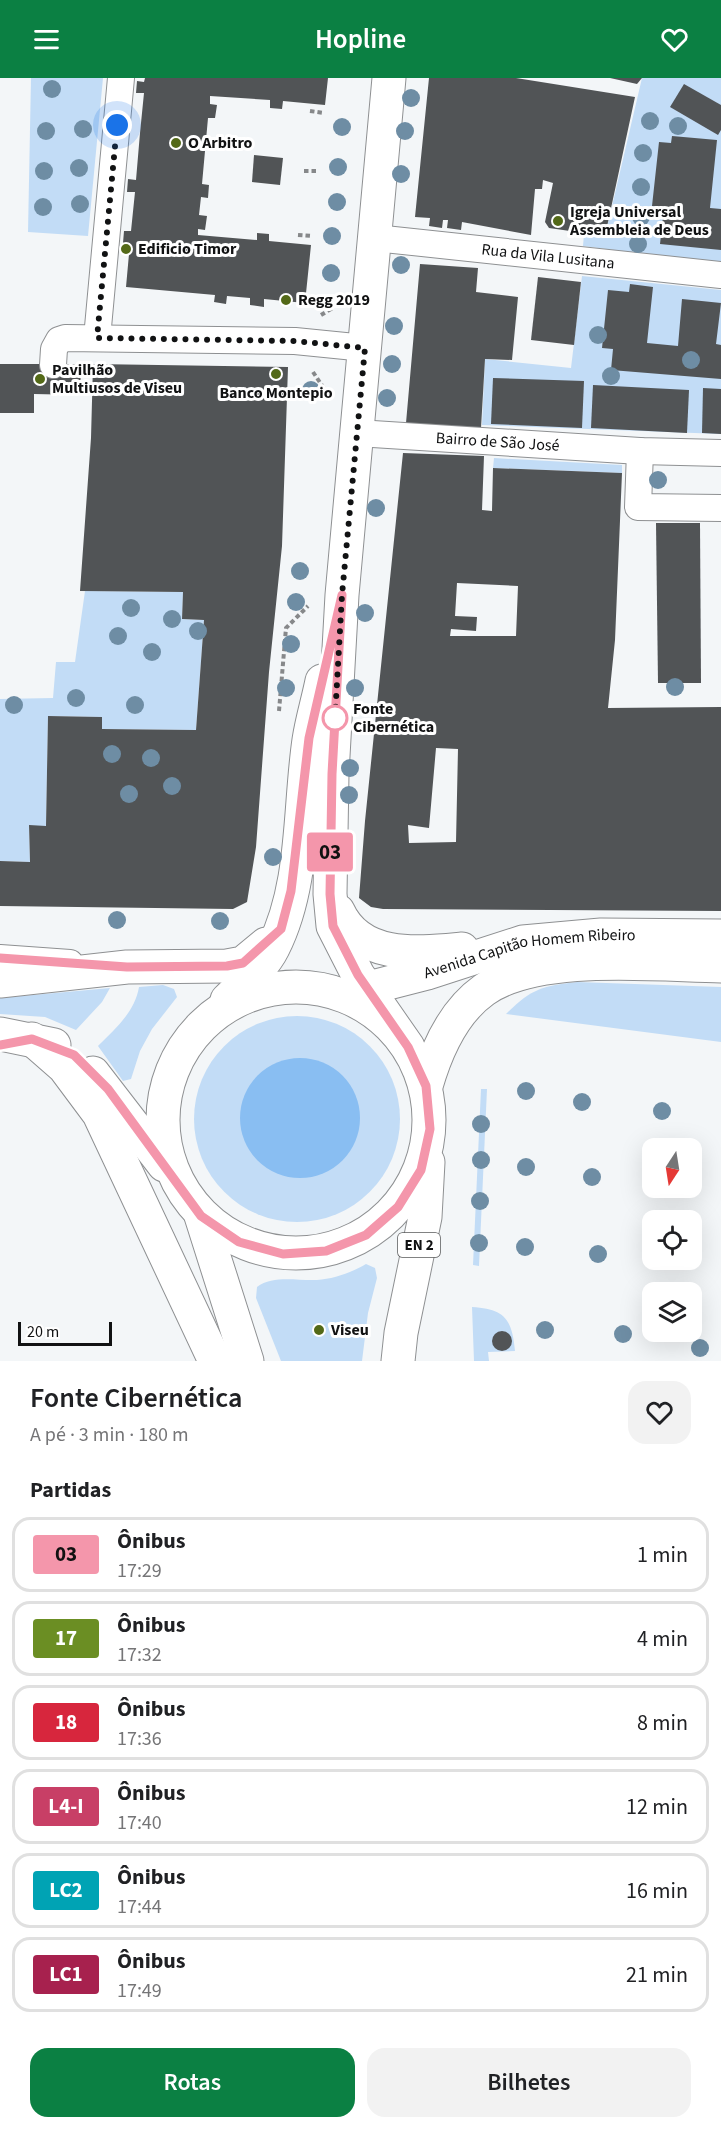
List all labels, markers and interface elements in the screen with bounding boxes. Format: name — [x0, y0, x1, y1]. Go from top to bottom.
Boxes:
text: Hopline — [315, 20, 406, 59]
icon: menu — [30, 23, 63, 56]
icon: heart — [658, 23, 691, 56]
your location — [102, 110, 132, 140]
place label: O Arbitro — [188, 132, 253, 154]
marker: O Arbitro — [169, 136, 183, 150]
place label: Igreja Universal Assembleia de Deus — [569, 201, 709, 241]
marker: Igreja Universal Assembleia de Deus — [551, 214, 565, 228]
place label: Edificio Timor — [138, 238, 237, 260]
street label: Rua da Vila Lusitana — [480, 238, 616, 275]
marker: Edificio Timor — [119, 242, 133, 256]
place label: Regg 2019 — [298, 289, 370, 311]
marker: Regg 2019 — [279, 293, 293, 307]
place label: Pavilhão Multiusos de Viseu — [52, 359, 182, 399]
marker: Banco Montepio — [269, 367, 283, 381]
marker: Pavilhão Multiusos de Viseu — [33, 372, 47, 386]
place label: Banco Montepio — [219, 382, 333, 404]
street label: Bairro de São José — [435, 427, 560, 457]
place label: Fonte Cibernética — [353, 698, 434, 738]
marker: Fonte Cibernética — [322, 705, 348, 731]
line badge: 03 — [303, 832, 357, 872]
text: 03 — [319, 837, 341, 867]
street label: Avenida Capitão Homem Ribeiro — [421, 924, 636, 984]
north arrow — [642, 1138, 702, 1198]
map controls — [642, 1138, 702, 1342]
button: locate — [642, 1210, 702, 1270]
road number: EN 2 — [398, 1233, 440, 1257]
button: layers — [642, 1282, 702, 1342]
scale bar — [18, 1319, 112, 1346]
place label: Viseu — [330, 1319, 369, 1341]
text: 20 m — [27, 1321, 59, 1343]
marker: Viseu — [312, 1323, 326, 1337]
text: Fonte Cibernética — [30, 1378, 242, 1418]
button: heart — [628, 1381, 691, 1444]
text: A pé · 3 min · 180 m — [30, 1421, 189, 1449]
text: Partidas — [30, 1474, 111, 1506]
text: Ônibus — [117, 1525, 186, 1557]
text: 03 — [55, 1539, 77, 1569]
text: 1 min — [637, 1539, 688, 1571]
text: 17:29 — [117, 1557, 162, 1585]
text: Ônibus — [117, 1609, 186, 1641]
text: 17 — [55, 1623, 77, 1653]
text: 4 min — [637, 1623, 688, 1655]
text: 17:32 — [117, 1641, 162, 1669]
text: Ônibus — [117, 1693, 186, 1725]
text: 18 — [55, 1707, 77, 1737]
text: 8 min — [637, 1707, 688, 1739]
text: 17:36 — [117, 1725, 162, 1753]
text: Ônibus — [117, 1777, 186, 1809]
text: L4-I — [48, 1791, 84, 1821]
text: 12 min — [626, 1791, 688, 1823]
text: 17:40 — [117, 1809, 162, 1837]
text: Ônibus — [117, 1861, 186, 1893]
text: LC2 — [49, 1875, 83, 1905]
text: 16 min — [626, 1875, 688, 1907]
text: 17:44 — [117, 1893, 162, 1921]
text: Ônibus — [117, 1945, 186, 1977]
text: LC1 — [49, 1959, 83, 1989]
text: 21 min — [626, 1959, 688, 1991]
text: 17:49 — [117, 1977, 162, 2005]
button: Rotas — [30, 2048, 355, 2117]
button: Bilhetes — [367, 2048, 691, 2117]

